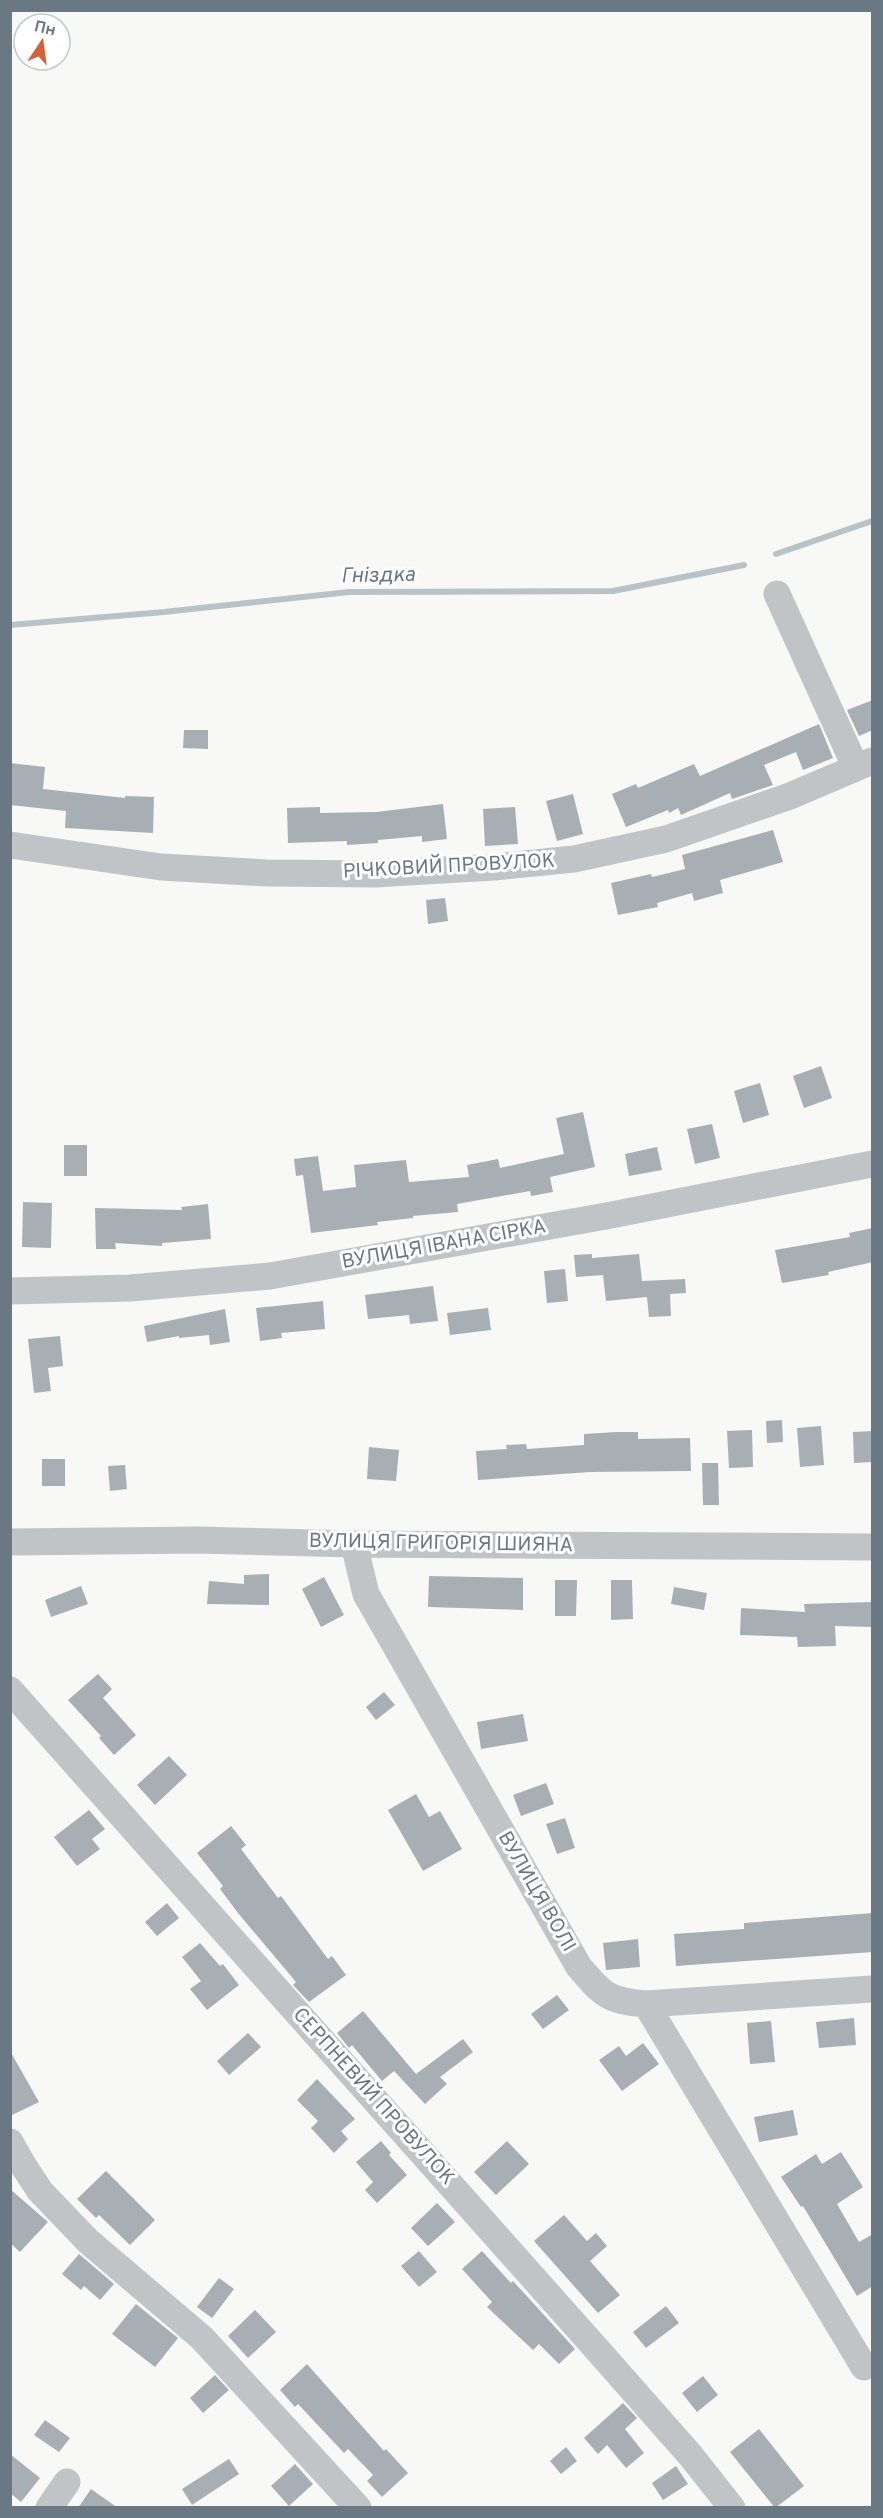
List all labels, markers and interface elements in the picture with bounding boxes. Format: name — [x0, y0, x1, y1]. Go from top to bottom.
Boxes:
north arrow — [12, 12, 72, 72]
text: Пн — [32, 17, 58, 42]
water label: Гніздка — [341, 562, 415, 590]
street label: РІЧКОВИЙ ПРОВУЛОК — [342, 846, 556, 886]
street label: ВУЛИЦЯ ІВАНА СІРКА — [340, 1214, 548, 1276]
street label: ВУЛИЦЯ ГРИГОРІЯ ШИЯНА — [309, 1529, 573, 1559]
street label: ВУЛИЦЯ ВОЛІ — [491, 1827, 581, 1957]
street label: СЕРПНЕВИЙ ПРОВУЛОК — [286, 2001, 461, 2191]

